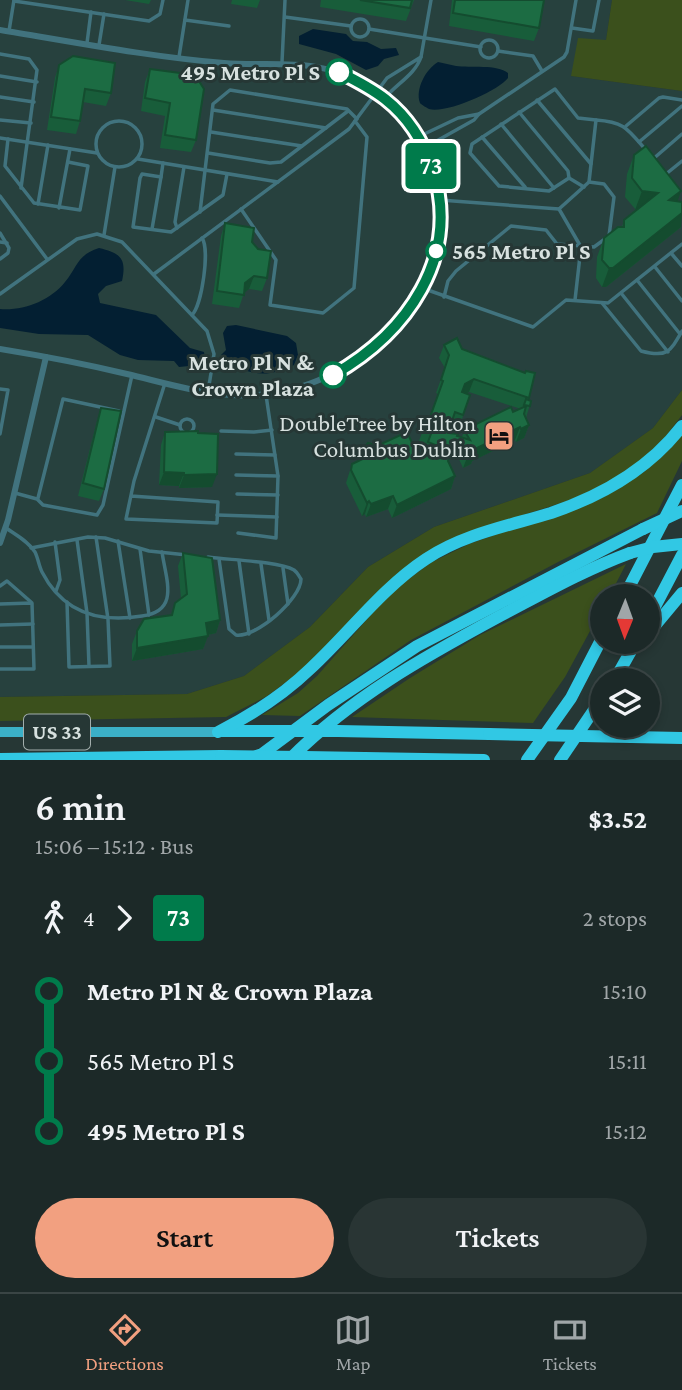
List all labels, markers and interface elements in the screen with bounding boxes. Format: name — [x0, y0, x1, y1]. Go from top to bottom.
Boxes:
place label: 495 Metro Pl S — [180, 59, 320, 85]
marker: 495 Metro Pl S — [326, 59, 352, 85]
line badge: 73 — [400, 143, 462, 189]
text: 73 — [419, 152, 443, 179]
place label: 565 Metro Pl S — [452, 238, 591, 264]
marker: 565 Metro Pl S — [426, 241, 446, 261]
place label: Metro Pl N & Crown Plaza — [189, 349, 315, 401]
marker: Metro Pl N & Crown Plaza — [320, 362, 346, 388]
place label: DoubleTree by Hilton Columbus Dublin — [279, 410, 476, 462]
hotel icon: DoubleTree by Hilton Columbus Dublin — [482, 419, 516, 453]
north arrow — [590, 584, 660, 654]
map controls — [590, 584, 660, 738]
button: layers — [590, 668, 660, 738]
road number: US 33 — [24, 714, 90, 750]
text: 6 min — [35, 786, 126, 828]
text: $3.52 — [589, 805, 647, 834]
text: 15:06 – 15:12 · Bus — [35, 833, 194, 859]
icon: walk — [35, 899, 73, 937]
icon: forward — [105, 899, 143, 937]
text: 73 — [167, 904, 190, 931]
text: 4 — [83, 905, 95, 931]
text: 2 stops — [583, 905, 647, 931]
text: Metro Pl N & Crown Plaza — [87, 977, 373, 1006]
text: 15:10 — [603, 978, 647, 1004]
text: 565 Metro Pl S — [87, 1047, 234, 1076]
text: 15:11 — [608, 1048, 647, 1074]
text: 495 Metro Pl S — [87, 1117, 245, 1146]
text: 15:12 — [605, 1118, 647, 1144]
button: Start — [35, 1198, 334, 1278]
button: Tickets — [348, 1198, 647, 1278]
tab: Directions — [85, 1311, 164, 1374]
tab: Map — [334, 1311, 372, 1374]
tab: Tickets — [543, 1311, 597, 1374]

